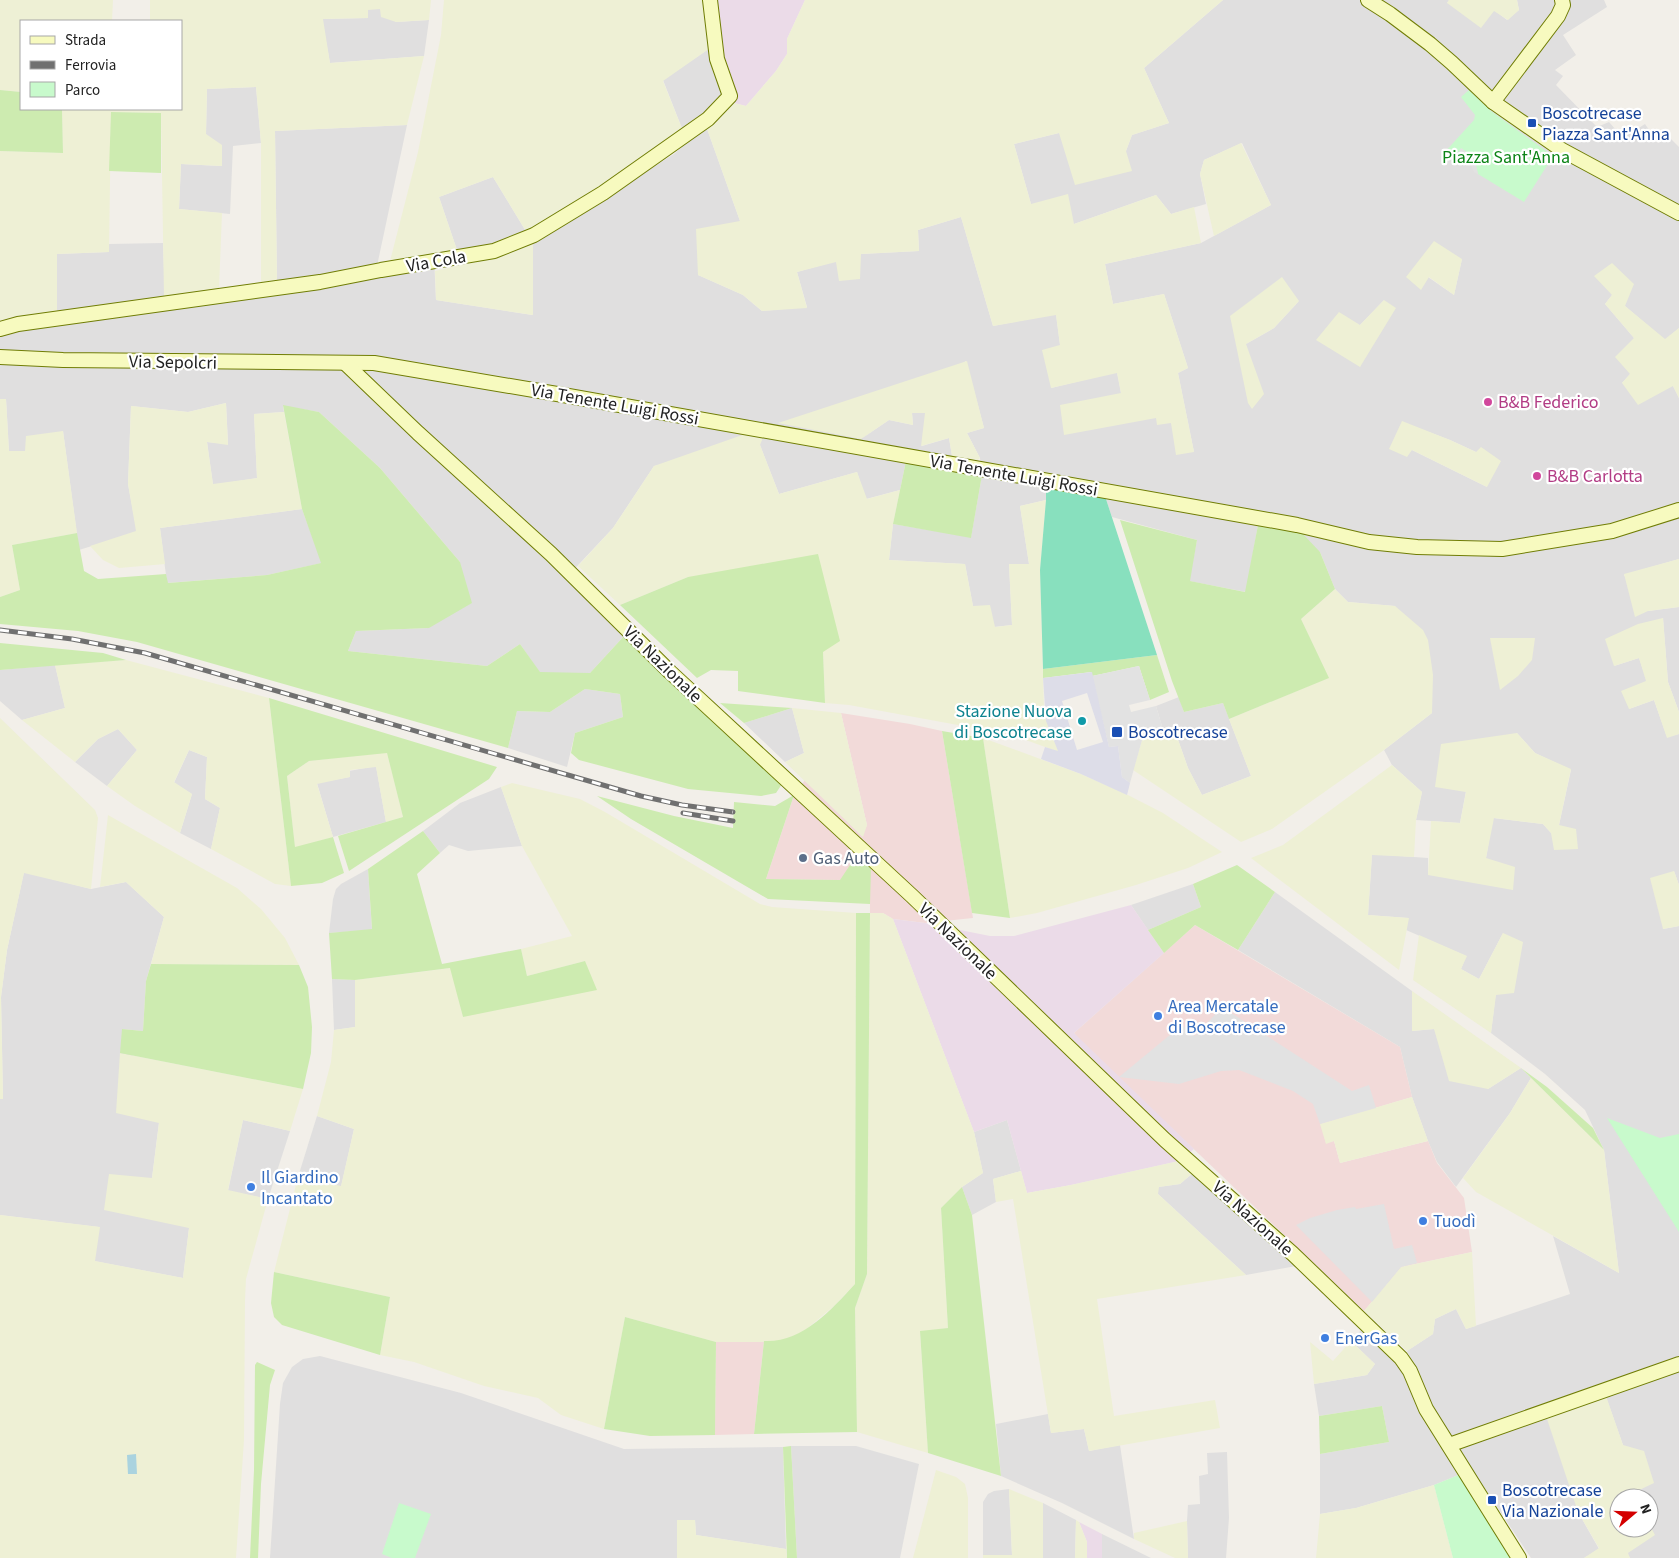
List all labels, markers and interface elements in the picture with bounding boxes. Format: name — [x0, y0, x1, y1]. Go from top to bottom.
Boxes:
legend — [20, 20, 182, 110]
text: Strada — [65, 30, 106, 51]
text: Ferrovia — [65, 55, 116, 76]
text: Parco — [65, 80, 100, 101]
place label: Boscotrecase Piazza Sant'Anna — [1542, 101, 1670, 147]
marker: Boscotrecase Piazza Sant'Anna — [1526, 117, 1538, 129]
park label: Piazza Sant'Anna — [1442, 145, 1570, 170]
street label: Via Cola — [404, 244, 468, 279]
street label: Via Sepolcri — [129, 349, 217, 376]
street label: Via Tenente Luigi Rossi — [529, 377, 701, 432]
place label: B&B Federico — [1498, 390, 1598, 415]
marker: B&B Federico — [1482, 396, 1494, 408]
street label: Via Tenente Luigi Rossi — [928, 448, 1100, 503]
place label: B&B Carlotta — [1547, 464, 1643, 489]
marker: B&B Carlotta — [1531, 470, 1543, 482]
street label: Via Nazionale — [618, 620, 708, 709]
place label: Stazione Nuova di Boscotrecase — [954, 699, 1072, 745]
marker: Stazione Nuova di Boscotrecase — [1076, 715, 1088, 727]
place label: Boscotrecase — [1128, 720, 1228, 745]
marker: Boscotrecase — [1110, 725, 1124, 739]
place label: Gas Auto — [813, 846, 879, 871]
marker: Gas Auto — [797, 852, 809, 864]
street label: Via Nazionale — [913, 897, 1003, 986]
place label: Area Mercatale di Boscotrecase — [1168, 994, 1286, 1040]
marker: Area Mercatale di Boscotrecase — [1152, 1010, 1164, 1022]
place label: Il Giardino Incantato — [261, 1165, 339, 1211]
street label: Via Nazionale — [1207, 1175, 1299, 1262]
marker: Il Giardino Incantato — [245, 1181, 257, 1193]
place label: Tuodì — [1433, 1209, 1476, 1234]
marker: Tuodì — [1417, 1215, 1429, 1227]
place label: EnerGas — [1335, 1326, 1397, 1351]
marker: EnerGas — [1319, 1332, 1331, 1344]
place label: Boscotrecase Via Nazionale — [1502, 1478, 1603, 1524]
north arrow — [1609, 1488, 1659, 1538]
marker: Boscotrecase Via Nazionale — [1486, 1494, 1498, 1506]
text: N — [1634, 1501, 1656, 1517]

